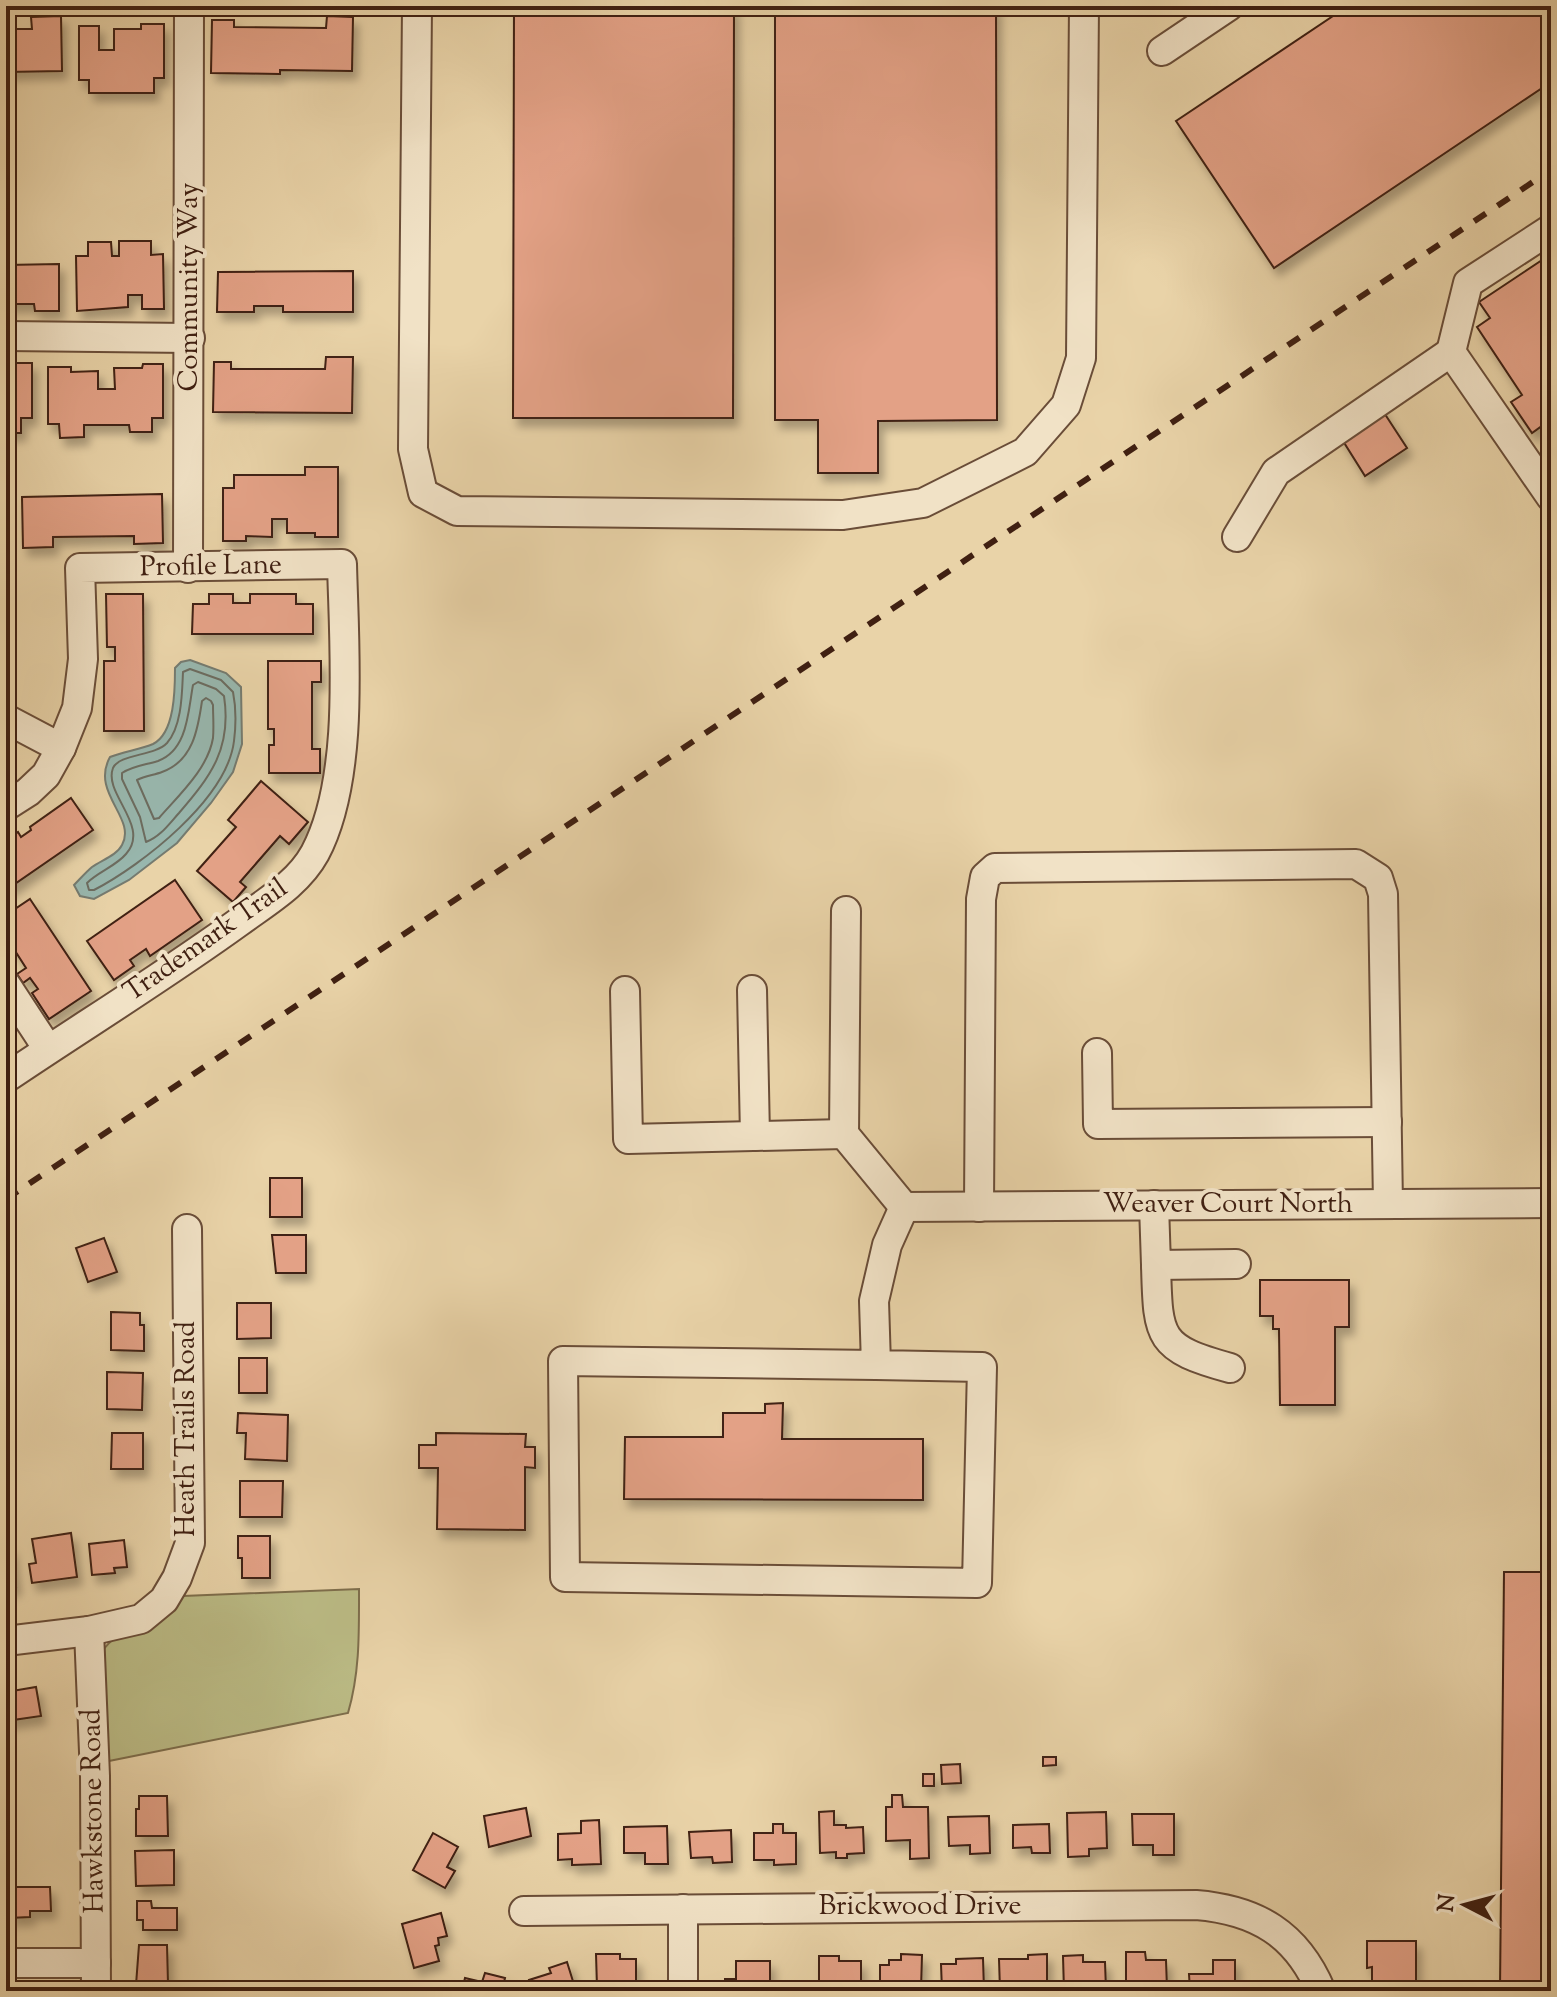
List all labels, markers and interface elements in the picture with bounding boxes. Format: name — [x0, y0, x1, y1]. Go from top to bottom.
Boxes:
street label: Community Way — [170, 182, 210, 392]
street label: Profile Lane — [140, 546, 282, 588]
street label: Trademark Trail — [116, 869, 296, 1013]
street label: Weaver Court North — [1103, 1185, 1353, 1225]
street label: Heath Trails Road — [167, 1321, 207, 1537]
street label: Hawkstone Road — [72, 1708, 116, 1914]
north arrow — [1425, 1865, 1505, 1945]
street label: Brickwood Drive — [818, 1887, 1022, 1927]
text: N — [1431, 1892, 1465, 1914]

